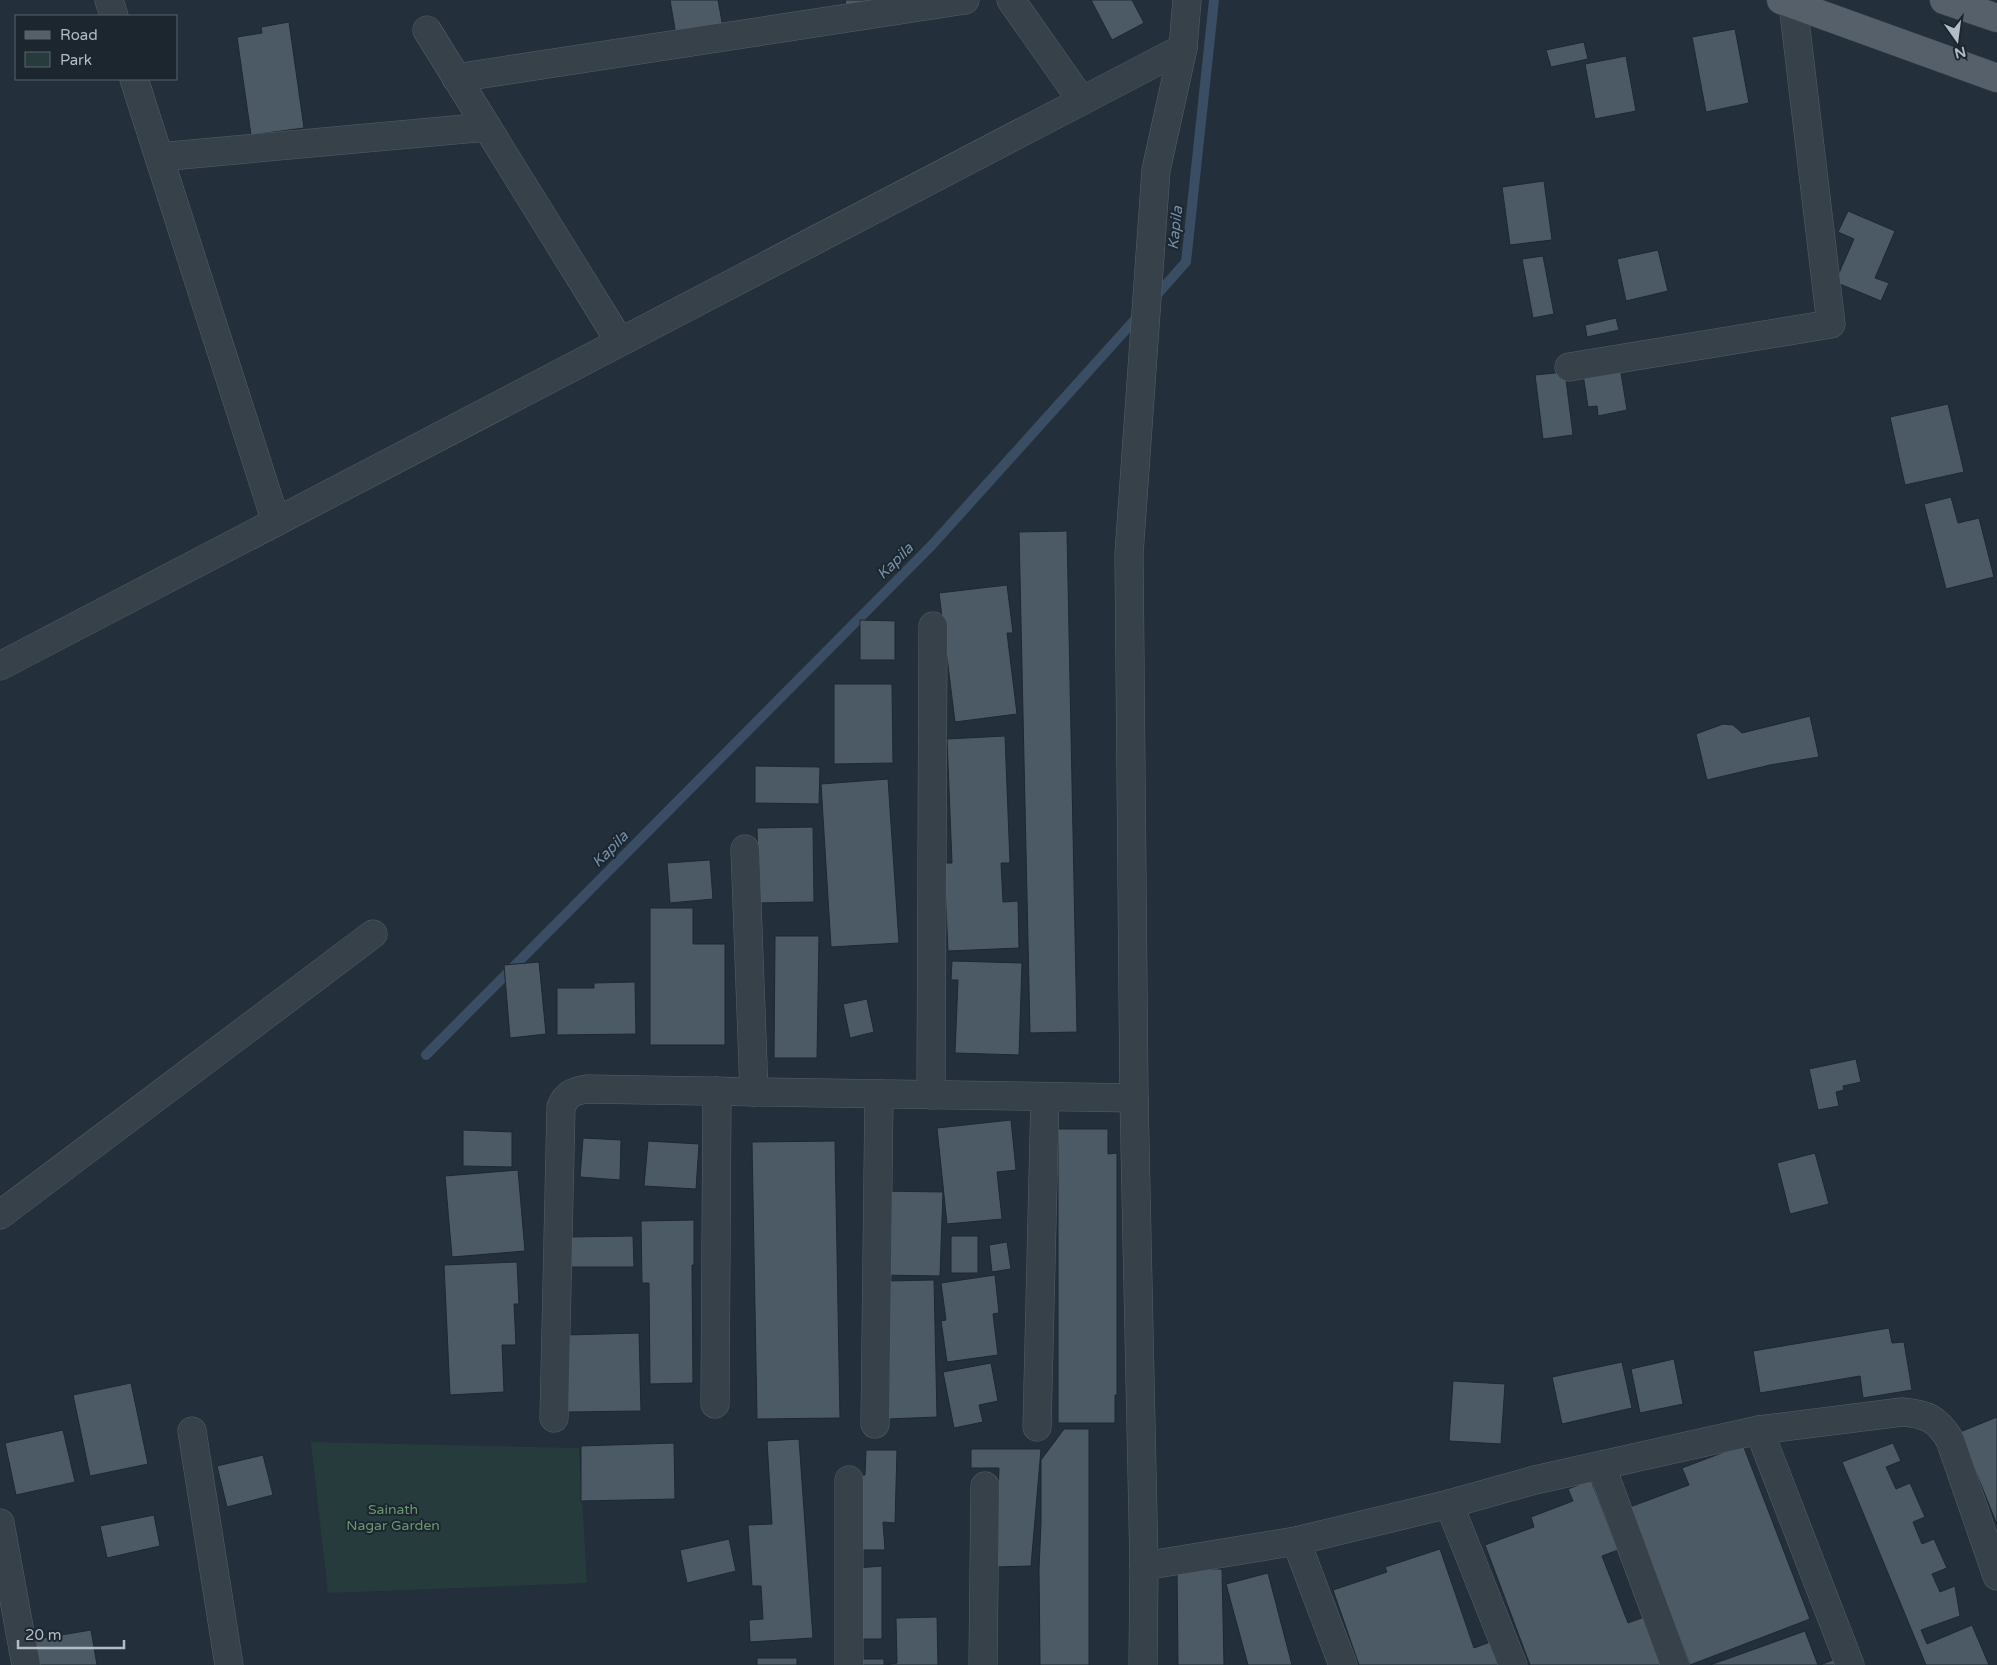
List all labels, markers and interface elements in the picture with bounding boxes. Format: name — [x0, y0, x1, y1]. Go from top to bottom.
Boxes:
legend — [15, 15, 178, 80]
north arrow — [1932, 15, 1982, 65]
text: Road — [60, 26, 98, 44]
text: N — [1953, 43, 1968, 62]
text: Park — [60, 51, 92, 69]
water label: Kapila — [1164, 205, 1186, 251]
water label: Kapila — [873, 539, 917, 583]
water label: Kapila — [588, 827, 632, 871]
park label: Sainath Nagar Garden — [346, 1501, 440, 1534]
scale bar — [18, 1618, 124, 1650]
text: 20 m — [25, 1626, 62, 1644]

